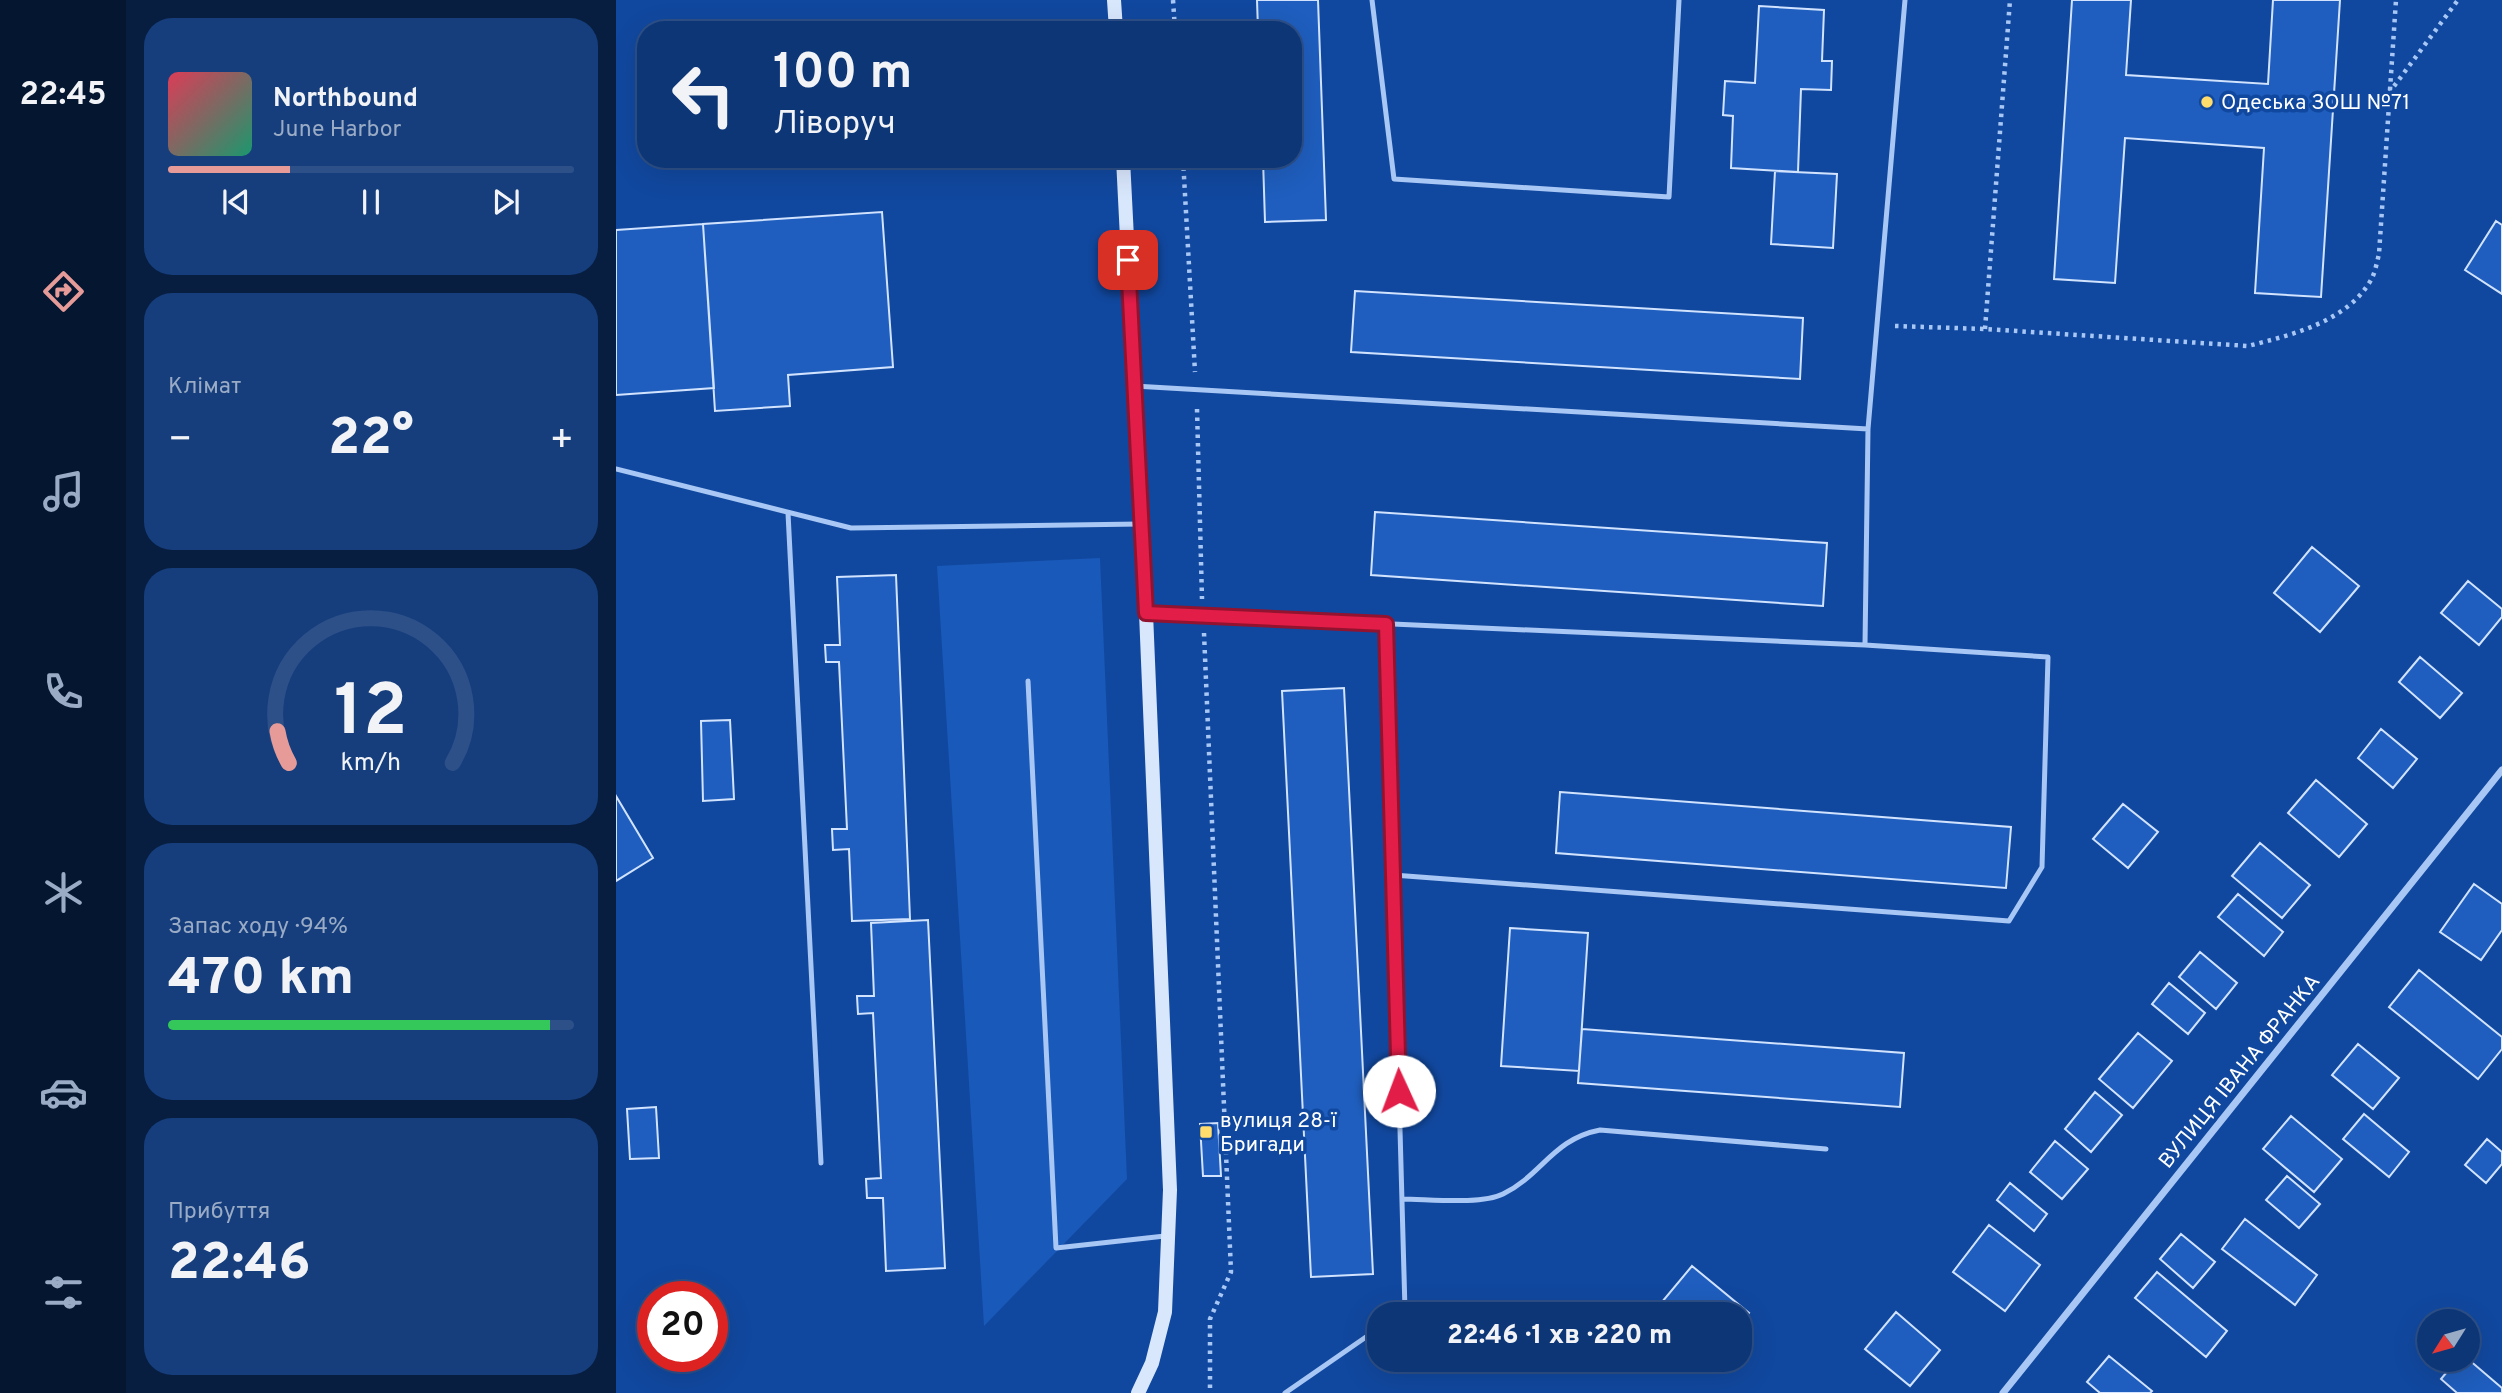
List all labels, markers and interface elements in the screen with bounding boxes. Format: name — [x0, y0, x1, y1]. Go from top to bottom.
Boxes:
text: 100 m — [773, 44, 912, 106]
icon: left — [658, 49, 749, 140]
text: 22:45 — [19, 76, 107, 116]
text: Northbound — [273, 83, 418, 116]
place label: Одеська ЗОШ №71 — [2221, 90, 2410, 117]
marker: Одеська ЗОШ №71 — [2199, 94, 2215, 110]
text: Ліворуч — [773, 105, 896, 145]
text: June Harbor — [273, 116, 401, 145]
icon: previous — [217, 183, 255, 221]
icon: pause — [352, 183, 390, 221]
icon: next — [487, 183, 525, 221]
pin — [1098, 230, 1158, 290]
icon: arrive — [1109, 241, 1147, 279]
icon: directions — [39, 267, 88, 316]
text: Клімат — [168, 373, 241, 402]
text: 22° — [328, 407, 414, 473]
text: − — [168, 417, 193, 466]
text: + — [549, 417, 574, 466]
icon: music — [39, 467, 88, 516]
icon: phone — [39, 667, 88, 716]
text: 12 — [334, 669, 408, 761]
text: km/h — [341, 747, 401, 779]
icon: climate — [39, 868, 88, 917]
text: Запас ходу · 94% — [168, 913, 348, 942]
text: 470 km — [168, 947, 354, 1013]
street label: ВУЛИЦЯ ІВАНА ФРАНКА — [2153, 969, 2327, 1175]
position arrow — [1362, 1054, 1436, 1128]
icon: car — [39, 1068, 88, 1117]
place label: вулиця 28-ї Бригади — [1220, 1108, 1337, 1159]
marker: вулиця 28-ї Бригади — [1198, 1124, 1214, 1140]
text: Прибуття — [168, 1198, 270, 1227]
text: 22:46 — [168, 1232, 311, 1298]
icon: filters — [39, 1268, 88, 1317]
speed limit sign: 20 — [637, 1281, 728, 1372]
north arrow — [2417, 1309, 2480, 1372]
map controls — [2417, 1309, 2480, 1372]
text: 22:46 · 1 хв · 220 m — [1447, 1320, 1672, 1353]

